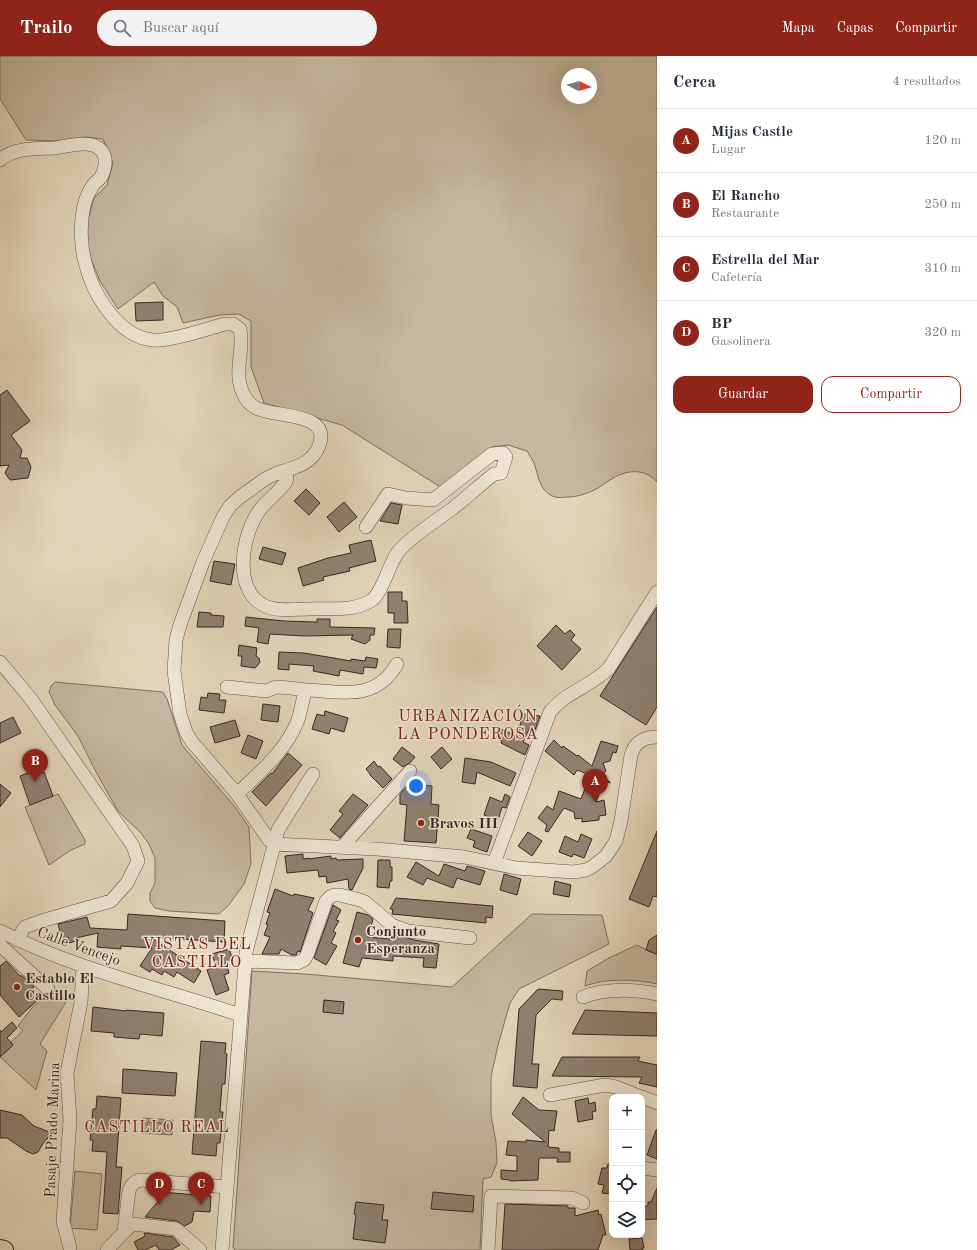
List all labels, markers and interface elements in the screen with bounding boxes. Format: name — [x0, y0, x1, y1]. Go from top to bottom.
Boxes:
search box — [97, 10, 377, 46]
icon: search — [111, 17, 133, 39]
text: Trailo — [20, 19, 73, 38]
text: Buscar aquí — [143, 21, 219, 36]
text: Mapa — [782, 21, 815, 35]
text: Capas — [837, 21, 873, 35]
text: Compartir — [895, 21, 957, 35]
north arrow — [561, 68, 597, 104]
text: Cerca — [673, 74, 716, 91]
text: 4 resultados — [893, 75, 961, 88]
text: Mijas Castle — [711, 125, 793, 140]
text: A — [681, 134, 691, 147]
text: 120 m — [924, 134, 961, 147]
text: Lugar — [711, 143, 745, 156]
text: El Rancho — [711, 189, 780, 204]
text: B — [681, 198, 691, 211]
text: 250 m — [924, 198, 961, 211]
text: Restaurante — [711, 207, 779, 220]
text: Estrella del Mar — [711, 253, 819, 268]
text: C — [682, 262, 690, 275]
text: 310 m — [924, 262, 961, 275]
text: Cafetería — [711, 271, 762, 284]
text: BP — [711, 317, 732, 332]
text: D — [681, 326, 691, 339]
text: 320 m — [924, 326, 961, 339]
text: Gasolinera — [711, 335, 771, 348]
button: Guardar — [673, 376, 813, 413]
button: Compartir — [821, 376, 961, 413]
district label: URBANIZACIÓN LA PONDEROSA — [397, 704, 539, 743]
pin: B — [22, 749, 48, 782]
pin: A — [582, 769, 608, 802]
your location — [406, 776, 426, 796]
place label: Bravos III — [429, 817, 498, 832]
marker: Bravos III — [416, 818, 426, 828]
street label: Calle Vencejo — [35, 925, 122, 969]
place label: Conjunto Esperanza — [366, 925, 435, 957]
marker: Conjunto Esperanza — [353, 935, 363, 945]
district label: VISTAS DEL CASTILLO — [142, 937, 252, 971]
place label: Establo El Castillo — [25, 972, 95, 1004]
marker: Establo El Castillo — [12, 982, 22, 992]
street label: Pasaje Prado Marina — [44, 1061, 63, 1198]
map controls — [609, 1094, 645, 1238]
button: + — [609, 1094, 645, 1130]
district label: CASTILLO REAL — [84, 1120, 230, 1136]
button: − — [609, 1130, 645, 1166]
button: locate — [609, 1166, 645, 1202]
pin: D — [146, 1172, 172, 1205]
pin: C — [188, 1172, 214, 1205]
button: layers — [609, 1202, 645, 1238]

